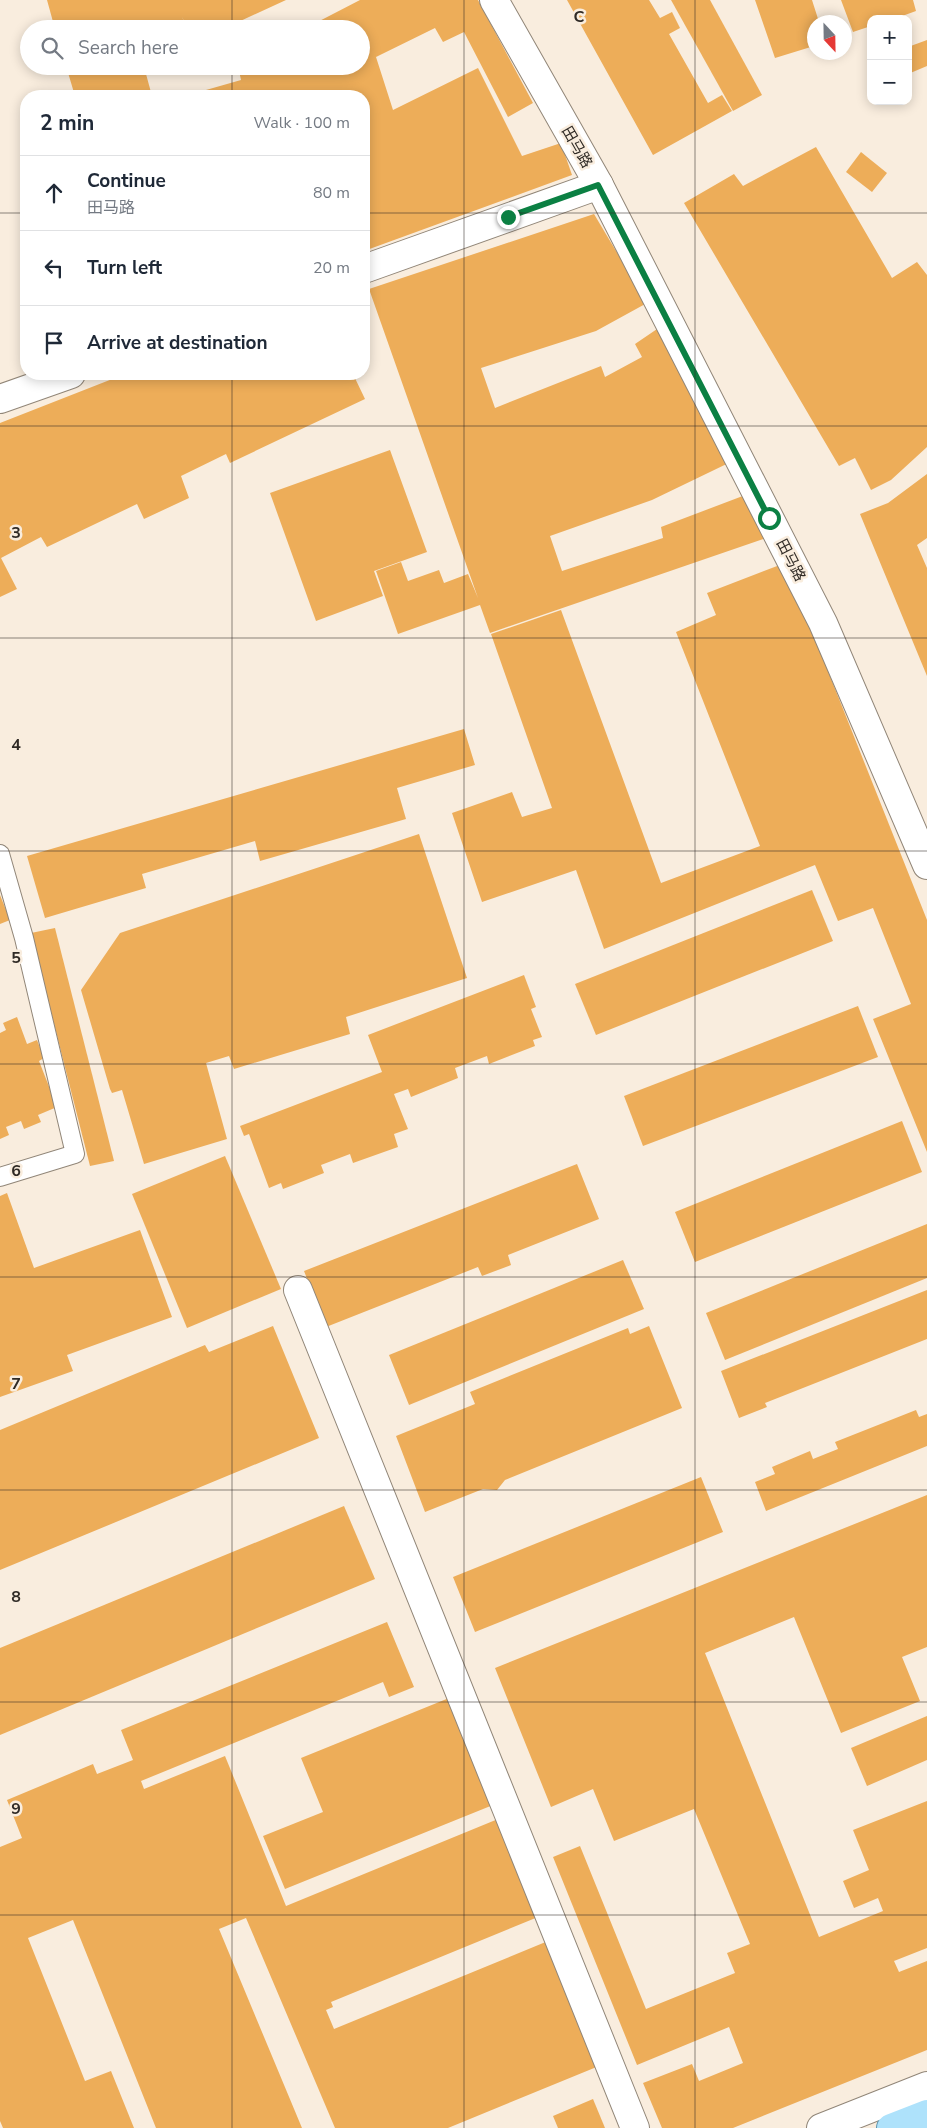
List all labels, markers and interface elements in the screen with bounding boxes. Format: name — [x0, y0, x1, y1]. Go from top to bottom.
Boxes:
text: C — [574, 6, 585, 28]
north arrow — [807, 15, 852, 60]
map controls — [867, 15, 912, 105]
button: + — [867, 15, 912, 60]
search box — [20, 20, 370, 75]
icon: search — [38, 34, 66, 62]
text: Search here — [78, 35, 179, 61]
button: − — [867, 60, 912, 105]
text: 2 min — [40, 109, 94, 137]
text: Walk · 100 m — [254, 112, 350, 134]
street label: 田马路 — [557, 123, 597, 171]
text: Continue — [87, 168, 166, 194]
icon: ahead — [40, 179, 68, 207]
text: 80 m — [313, 182, 350, 204]
text: 田马路 — [87, 197, 135, 219]
route end — [497, 206, 520, 229]
icon: left — [40, 254, 68, 282]
text: Turn left — [87, 255, 162, 281]
text: 20 m — [313, 257, 350, 279]
icon: arrive — [40, 329, 68, 357]
text: Arrive at destination — [87, 330, 268, 356]
route start — [758, 507, 781, 530]
text: 3 — [11, 522, 21, 544]
street label: 田马路 — [772, 535, 810, 585]
text: 4 — [11, 734, 21, 756]
text: 5 — [11, 947, 21, 969]
text: 6 — [11, 1160, 21, 1182]
text: 7 — [11, 1373, 21, 1395]
text: 8 — [11, 1586, 21, 1608]
text: 9 — [11, 1798, 21, 1820]

